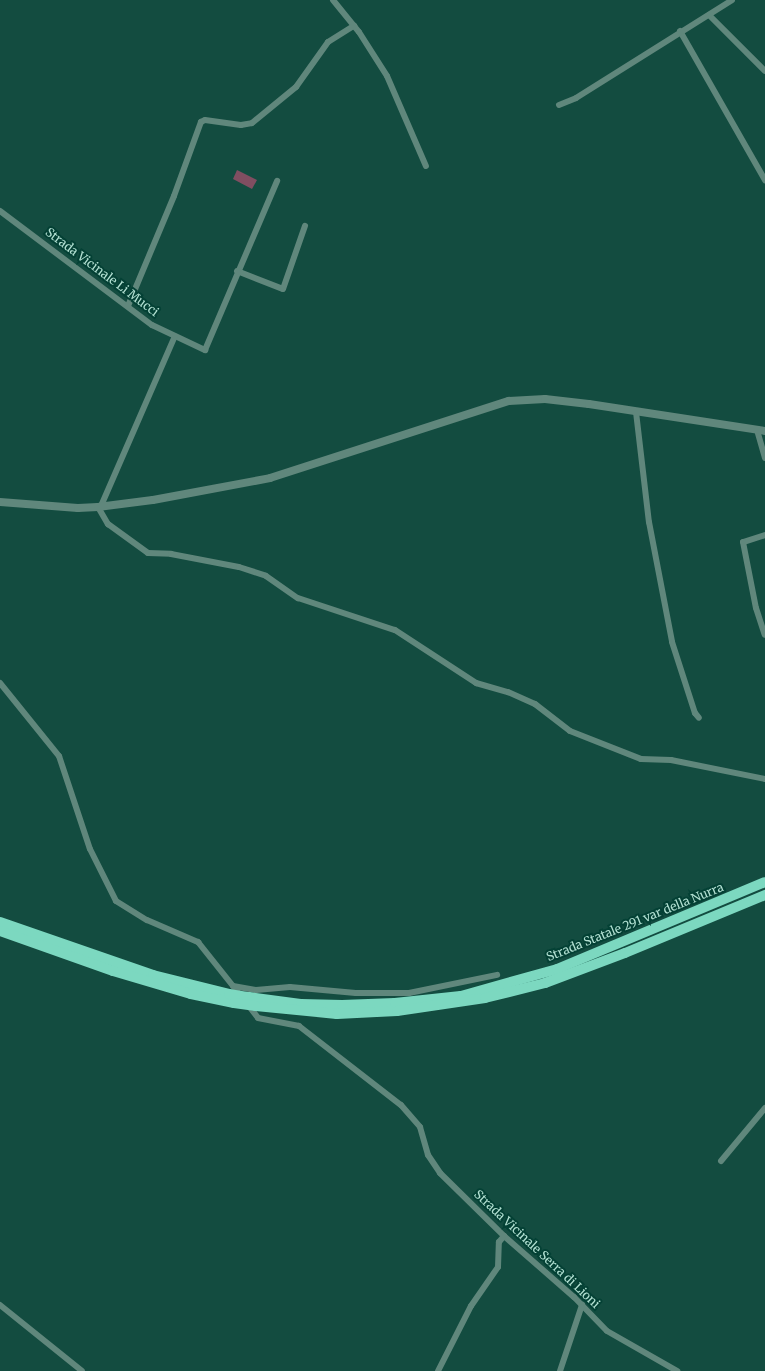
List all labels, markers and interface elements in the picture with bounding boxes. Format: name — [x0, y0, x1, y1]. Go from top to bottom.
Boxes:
street label: Strada Vicinale Li Mucci — [43, 225, 161, 319]
street label: Strada Statale 291 var della Nurra — [544, 880, 726, 964]
street label: Strada Vicinale Serra di Lioni — [471, 1187, 603, 1311]

